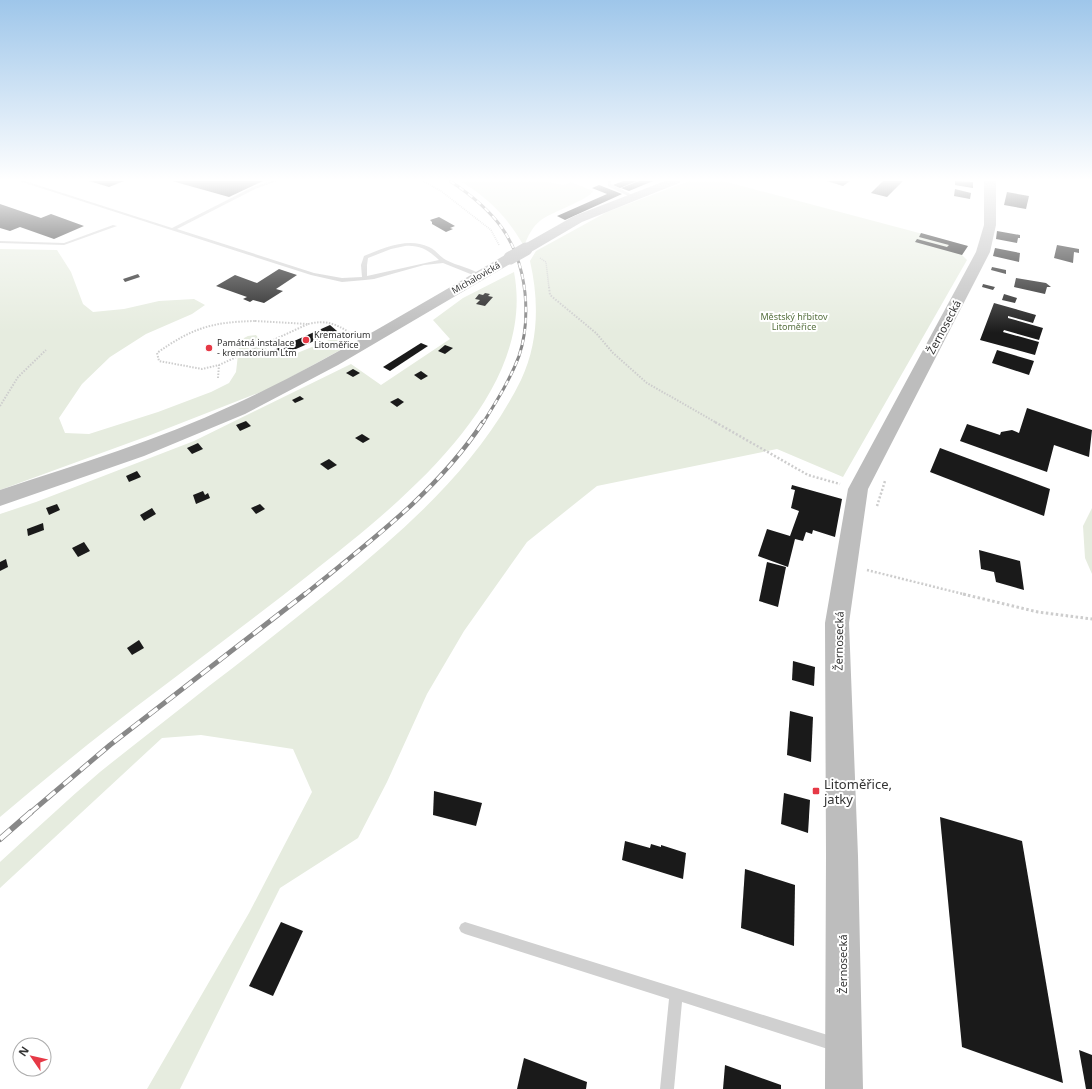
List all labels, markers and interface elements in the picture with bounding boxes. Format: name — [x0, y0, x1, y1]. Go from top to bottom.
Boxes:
street label: Michalovická — [449, 258, 502, 297]
street label: Žernosecká — [923, 297, 964, 356]
park label: Městský hřbitov Litoměřice — [760, 310, 828, 333]
place label: Krematorium Litoměřice — [314, 328, 370, 351]
marker: Krematorium Litoměřice — [301, 335, 311, 345]
place label: Památná instalace - krematorium Ltm — [217, 336, 297, 359]
marker: Památná instalace - krematorium Ltm — [204, 343, 214, 353]
street label: Žernosecká — [830, 611, 847, 671]
place label: Litoměřice, jatky — [823, 775, 892, 808]
marker: Litoměřice, jatky — [811, 786, 821, 796]
street label: Žernosecká — [835, 934, 850, 994]
north arrow — [12, 1037, 52, 1077]
text: N — [15, 1043, 32, 1059]

